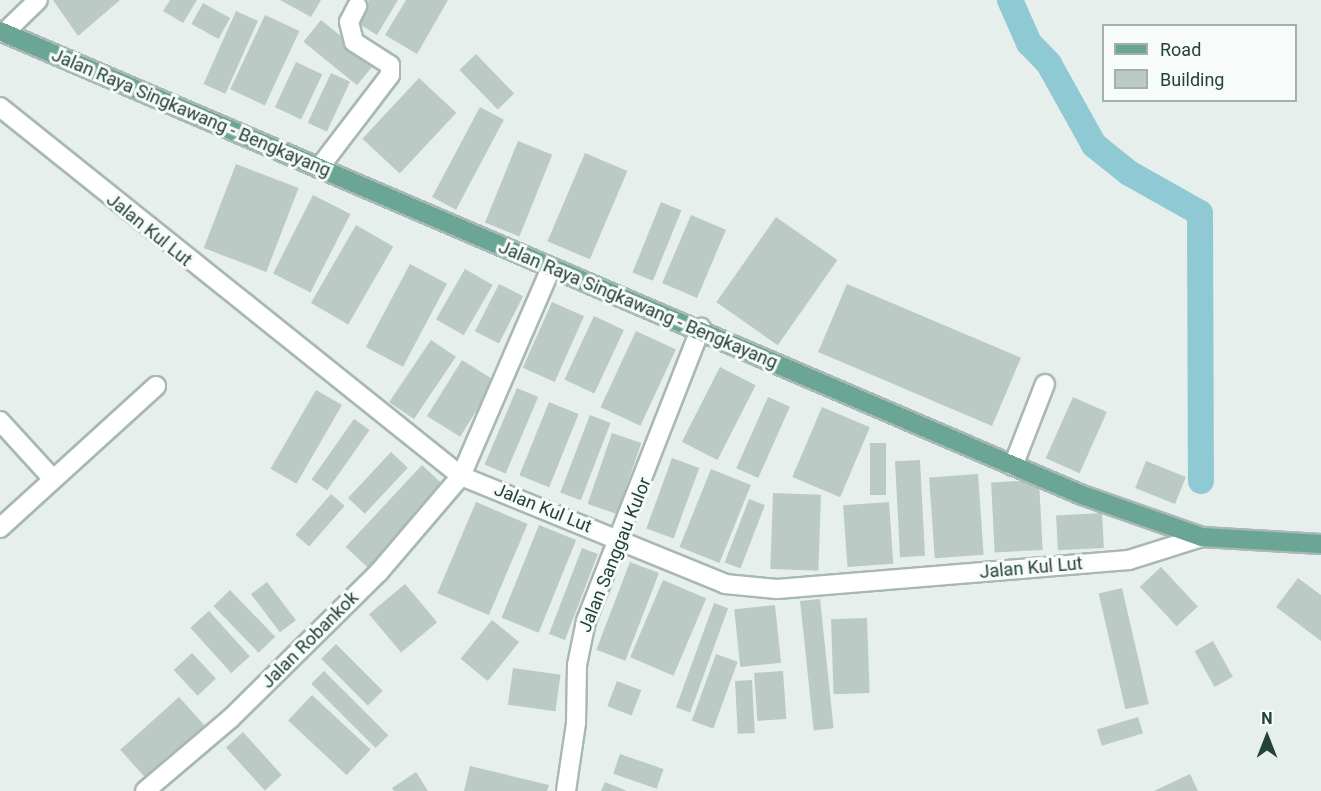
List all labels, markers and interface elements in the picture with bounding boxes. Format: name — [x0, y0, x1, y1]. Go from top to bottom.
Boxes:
legend — [1102, 24, 1297, 102]
text: Road — [1160, 39, 1201, 60]
street label: Jalan Raya Singkawang - Bengkayang — [48, 44, 334, 182]
text: Building — [1160, 69, 1224, 90]
street label: Jalan Kul Lut — [102, 189, 196, 271]
street label: Jalan Raya Singkawang - Bengkayang — [495, 236, 781, 374]
street label: Jalan Sanggau Kulor — [574, 475, 656, 635]
street label: Jalan Kul Lut — [491, 479, 595, 537]
street label: Jalan Kul Lut — [979, 553, 1083, 583]
street label: Jalan Robankok — [257, 587, 363, 693]
north arrow — [1237, 707, 1297, 767]
text: N — [1261, 709, 1273, 728]

